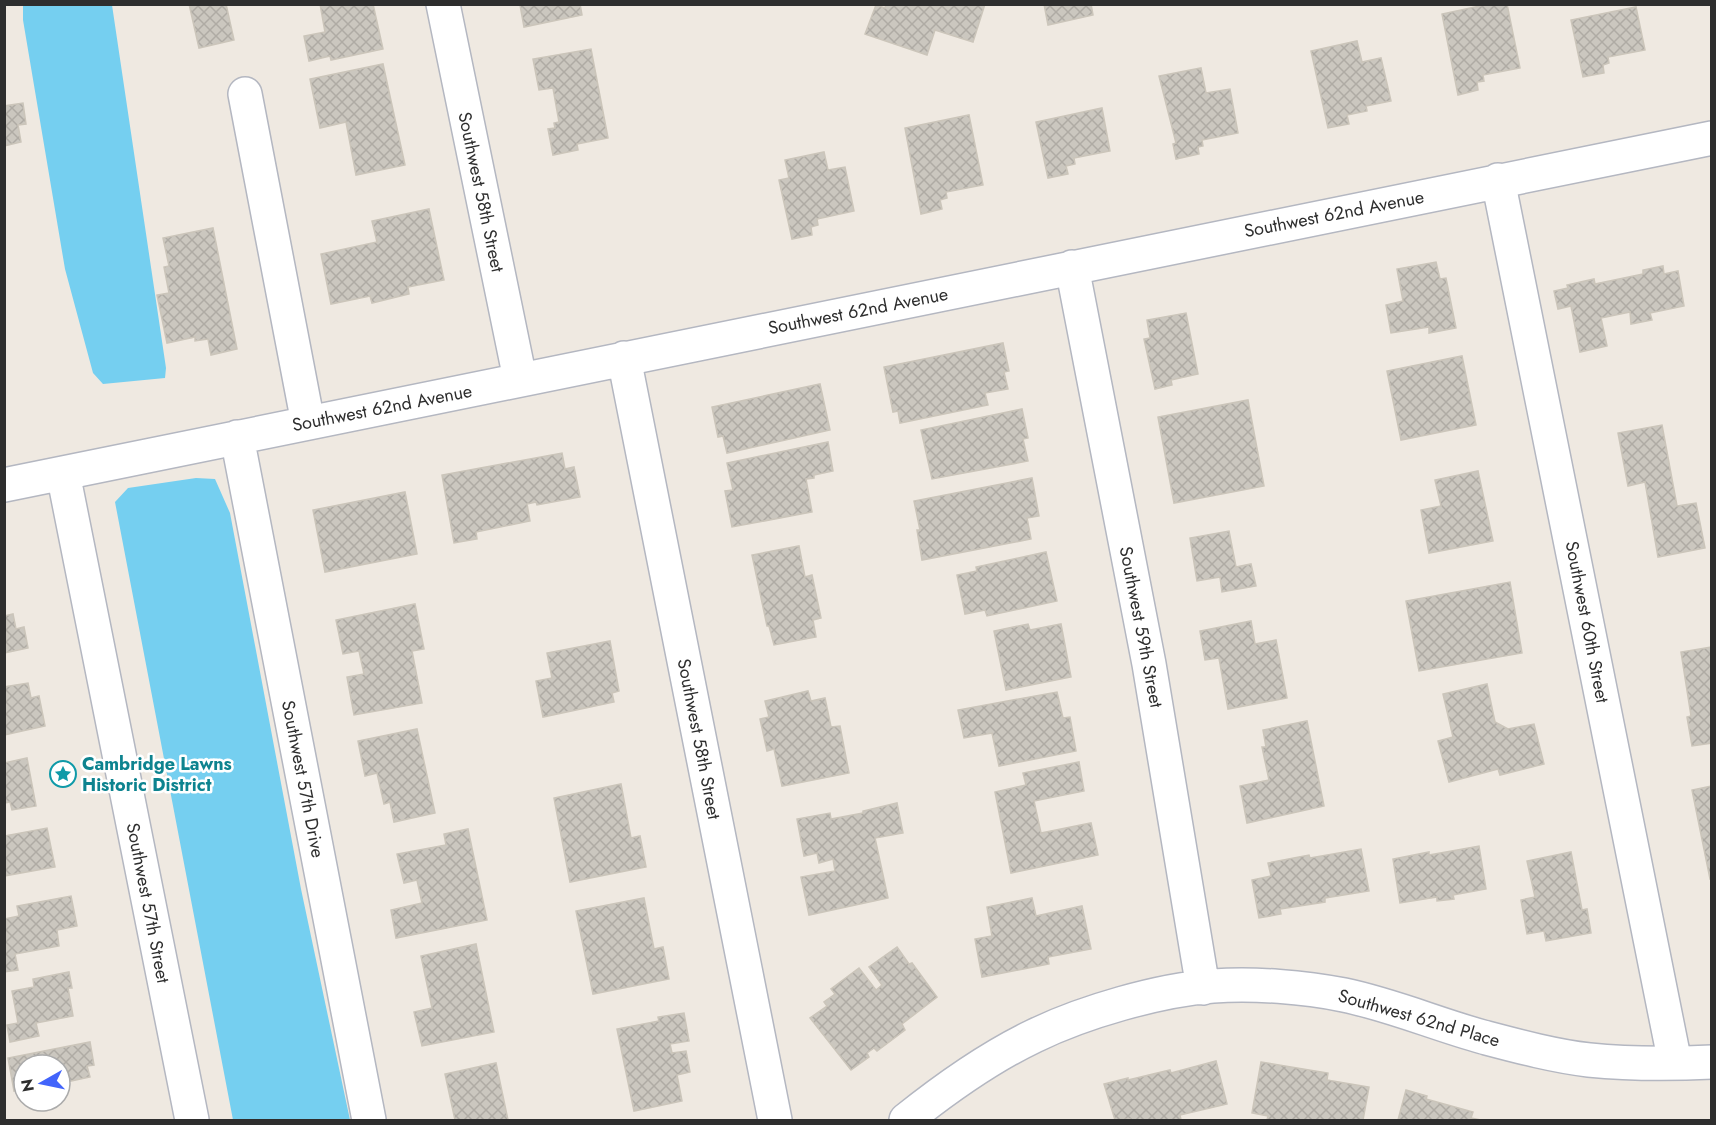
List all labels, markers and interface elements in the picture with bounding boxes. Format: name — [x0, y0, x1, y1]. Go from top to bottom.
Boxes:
street label: Southwest 58th Street — [451, 110, 511, 275]
street label: Southwest 62nd Avenue — [1242, 184, 1426, 244]
street label: Southwest 62nd Avenue — [766, 281, 950, 341]
street label: Southwest 62nd Avenue — [290, 378, 474, 438]
street label: Southwest 60th Street — [1559, 539, 1616, 706]
street label: Southwest 59th Street — [1113, 544, 1170, 710]
street label: Southwest 58th Street — [671, 656, 727, 822]
street label: Southwest 57th Drive — [275, 698, 331, 860]
place label: Cambridge Lawns Historic District — [82, 751, 232, 798]
place icon: Cambridge Lawns Historic District — [48, 759, 78, 789]
street label: Southwest 57th Street — [120, 821, 176, 986]
street label: Southwest 62nd Place — [1335, 982, 1503, 1054]
north arrow — [12, 1053, 72, 1113]
text: N — [15, 1077, 40, 1093]

